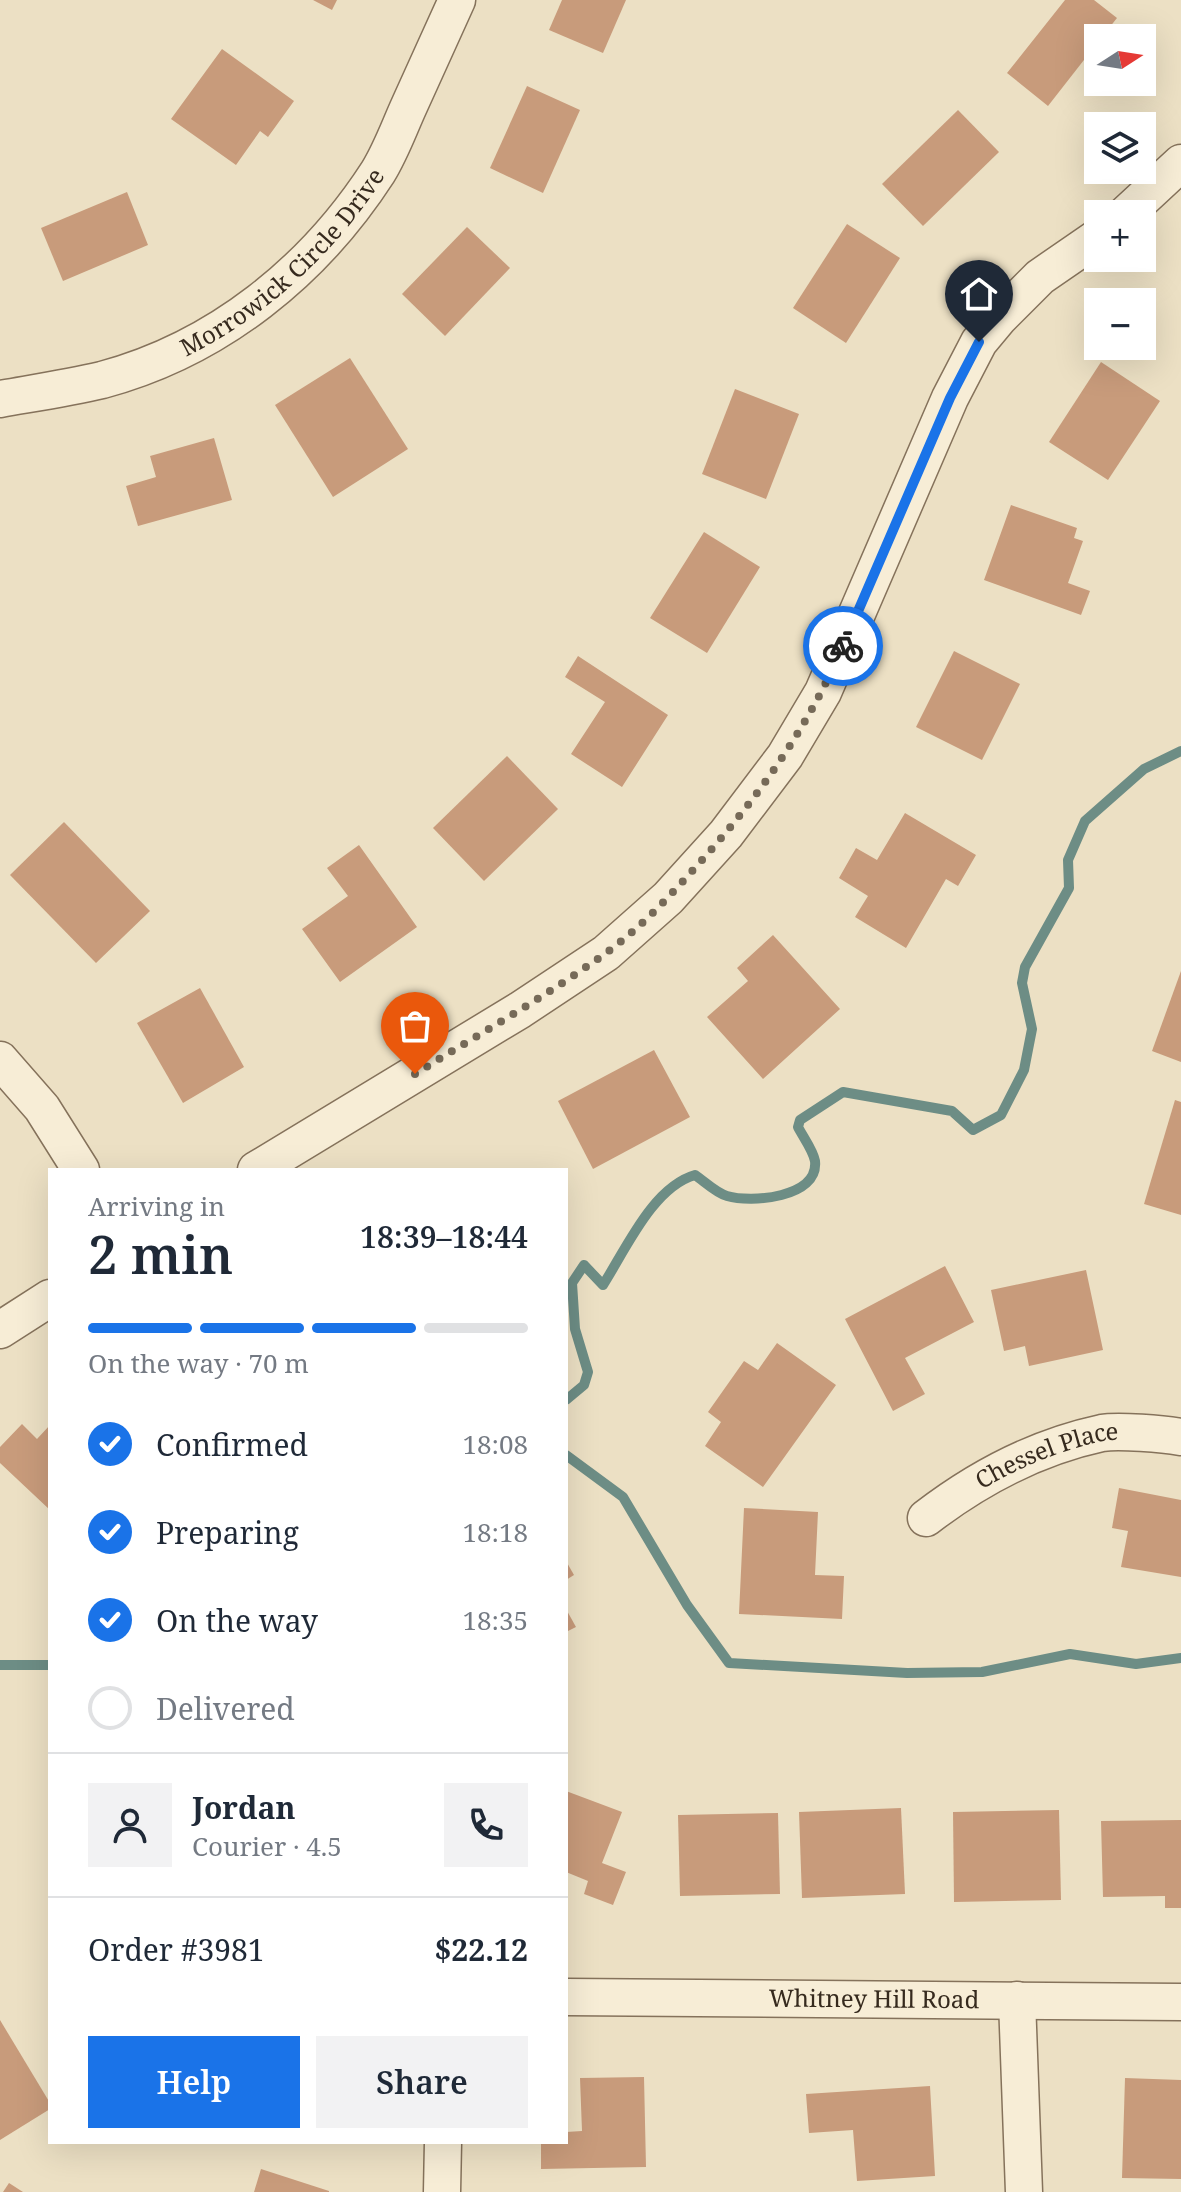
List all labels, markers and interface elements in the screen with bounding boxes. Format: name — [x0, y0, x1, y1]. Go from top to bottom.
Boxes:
north arrow — [1084, 24, 1156, 96]
map controls — [1084, 24, 1156, 360]
button: layers — [1084, 112, 1156, 184]
street label: Morrowick Circle Drive — [174, 161, 391, 363]
button: + — [1084, 200, 1156, 272]
pin — [945, 260, 1013, 342]
icon: home — [957, 272, 1001, 316]
button: − — [1084, 288, 1156, 360]
courier — [803, 606, 883, 686]
icon: bike — [821, 624, 865, 668]
pin — [381, 992, 449, 1074]
icon: bag — [393, 1004, 437, 1048]
text: Arriving in — [88, 1188, 225, 1224]
text: 18:39–18:44 — [360, 1216, 528, 1257]
text: 2 min — [88, 1218, 233, 1289]
text: On the way · 70 m — [88, 1345, 309, 1381]
street label: Chessel Place — [969, 1414, 1119, 1496]
icon: check — [88, 1422, 132, 1466]
text: Confirmed — [156, 1424, 308, 1465]
text: 18:08 — [462, 1426, 528, 1462]
icon: check — [88, 1510, 132, 1554]
text: Preparing — [156, 1512, 299, 1553]
text: 18:18 — [462, 1514, 528, 1550]
icon: check — [88, 1598, 132, 1642]
text: On the way — [156, 1600, 318, 1641]
text: 18:35 — [462, 1602, 528, 1638]
text: Delivered — [156, 1688, 295, 1729]
button: person — [88, 1783, 172, 1867]
button: phone — [444, 1783, 528, 1867]
text: Jordan — [192, 1787, 295, 1828]
text: Courier · 4.5 — [192, 1828, 342, 1864]
text: Order #3981 — [88, 1929, 265, 1970]
text: $22.12 — [434, 1929, 528, 1970]
street label: Whitney Hill Road — [769, 1981, 980, 2015]
button: Help — [88, 2036, 300, 2128]
button: Share — [316, 2036, 528, 2128]

